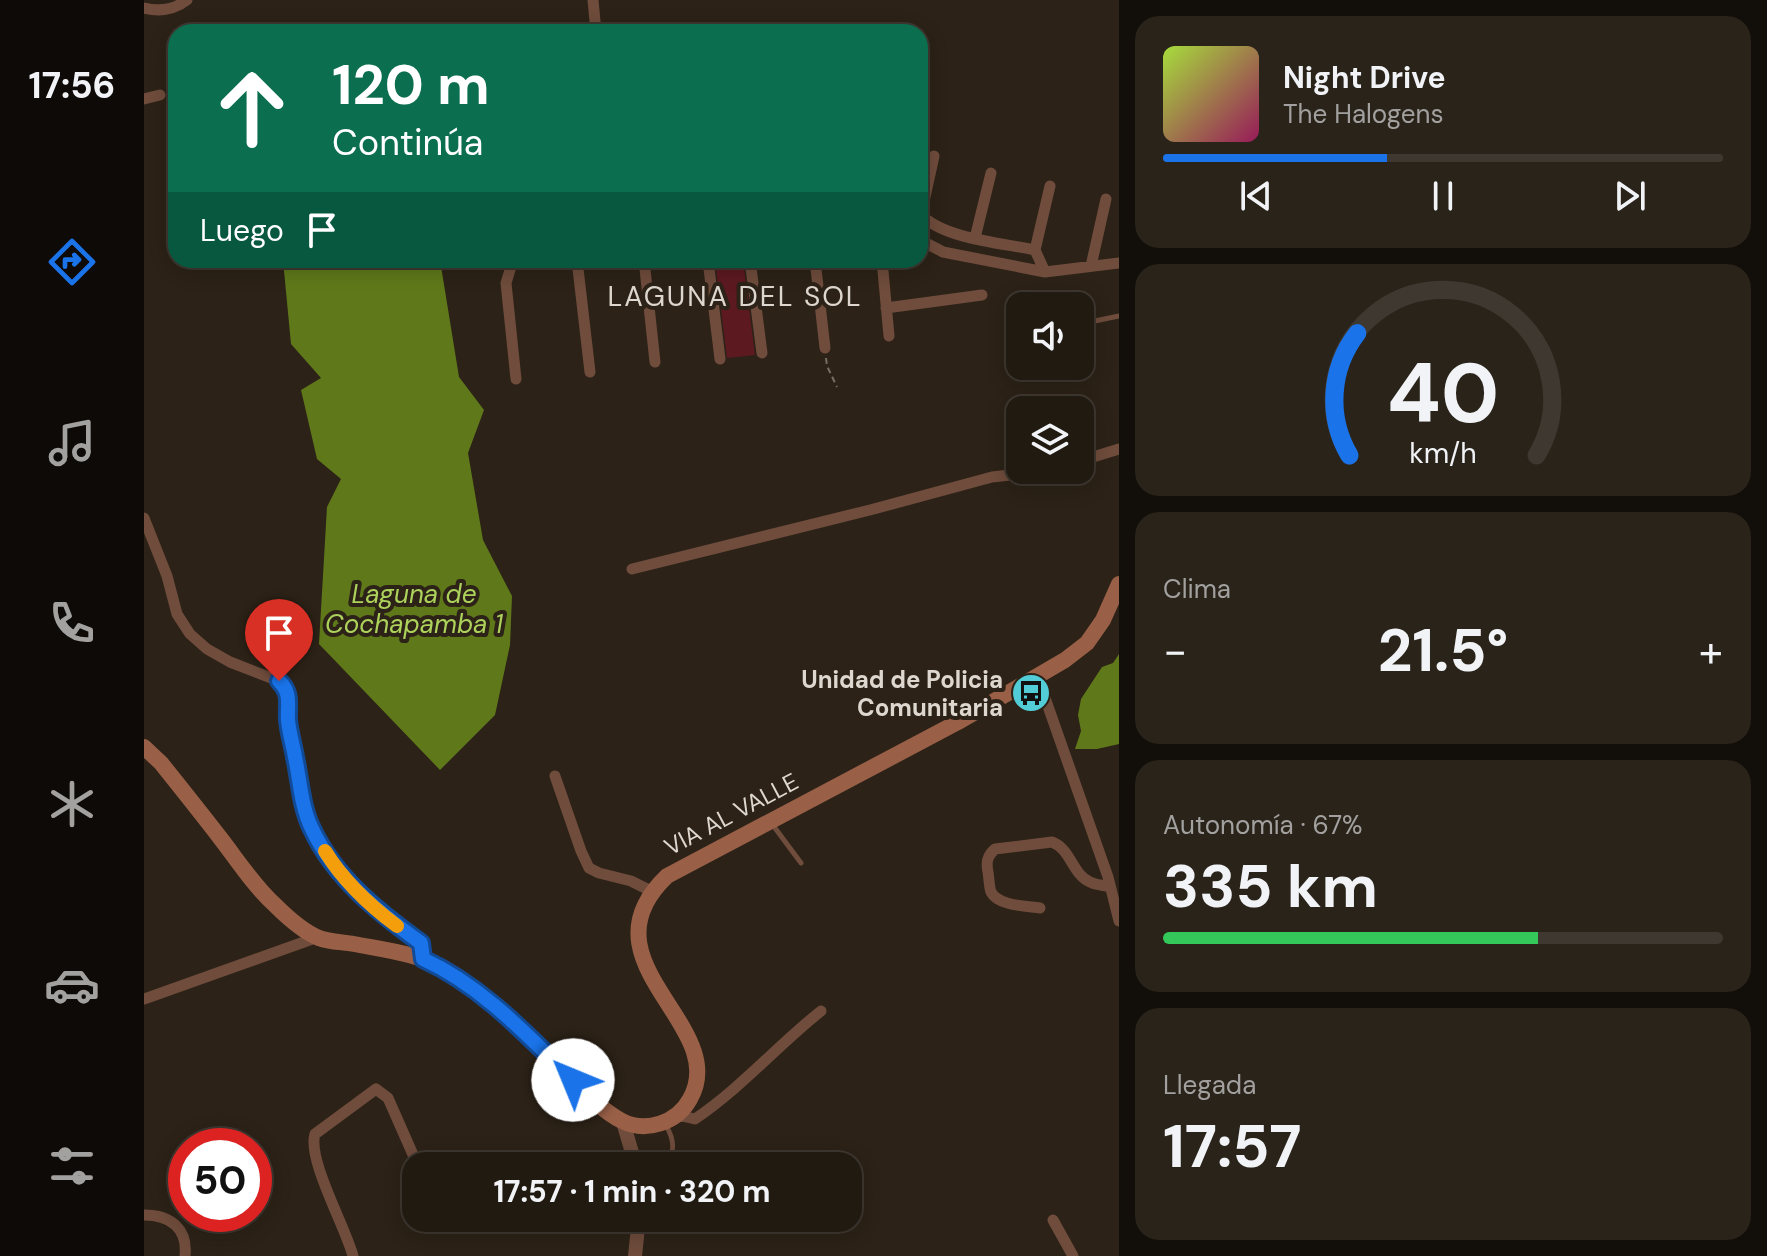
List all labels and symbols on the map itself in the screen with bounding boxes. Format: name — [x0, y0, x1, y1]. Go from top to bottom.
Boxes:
district label: LAGUNA DEL SOL — [607, 278, 863, 315]
water label: Laguna de Cochapamba 1 — [325, 577, 504, 641]
pin — [245, 599, 313, 681]
place label: Unidad de Policia Comunitaria — [801, 664, 1003, 723]
bus stop icon: Unidad de Policia Comunitaria — [1010, 672, 1052, 714]
street label: VIA AL VALLE — [659, 766, 803, 862]
position arrow — [531, 1038, 615, 1122]
speed limit sign: 50 — [168, 1128, 272, 1232]

